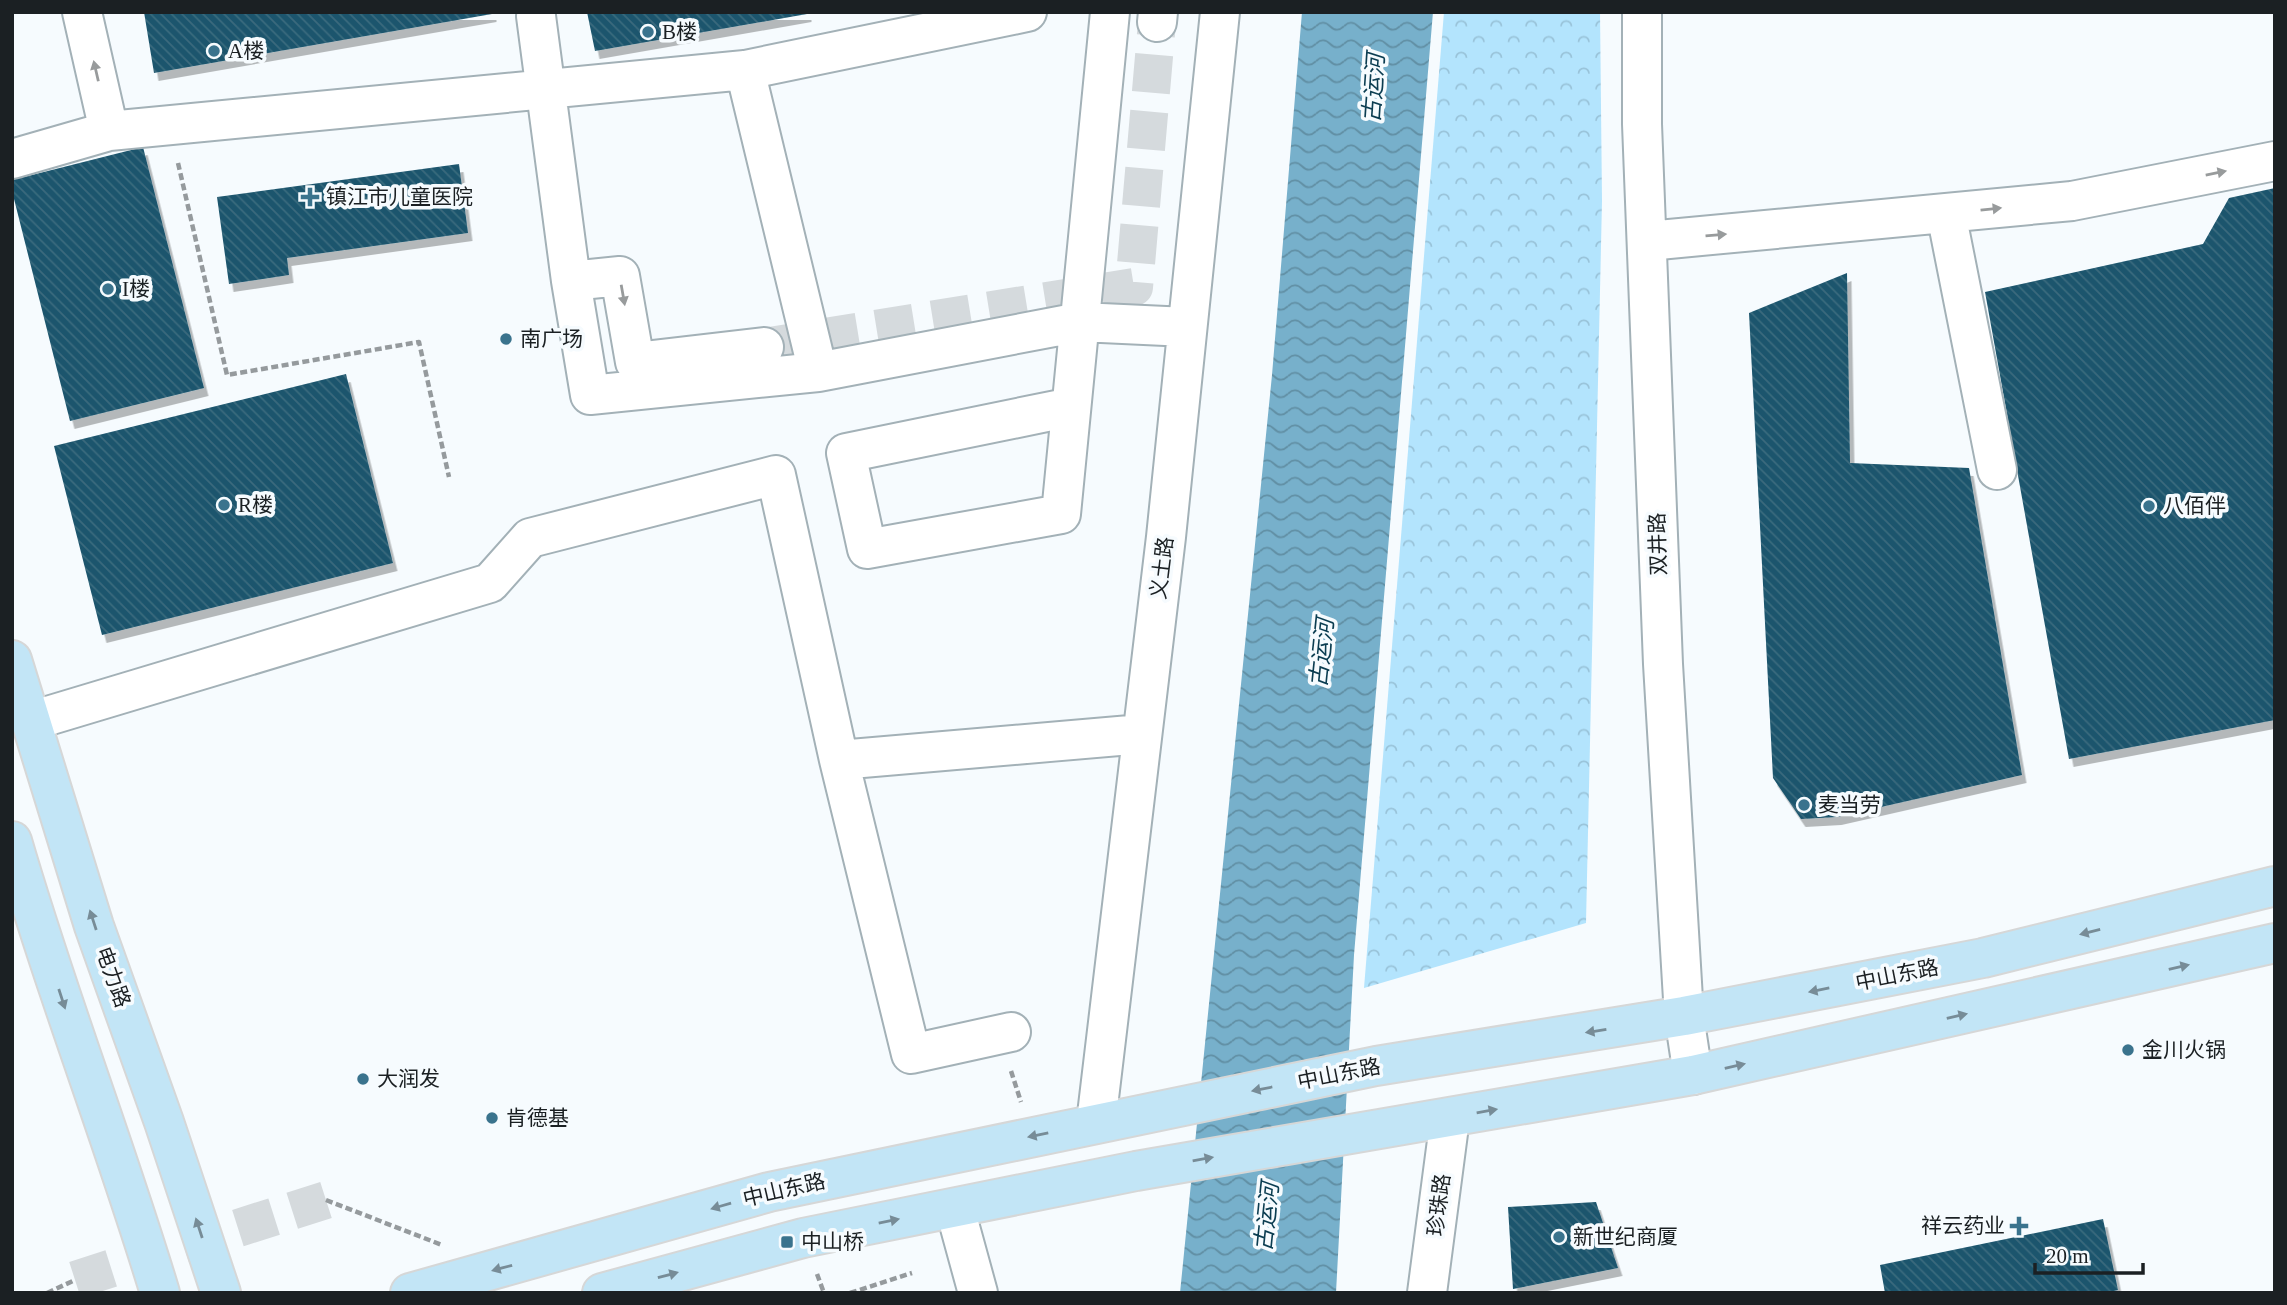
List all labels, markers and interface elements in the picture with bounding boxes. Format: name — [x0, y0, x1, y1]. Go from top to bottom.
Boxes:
place label: B楼 — [662, 20, 697, 44]
marker: B楼 — [640, 24, 656, 40]
place label: A楼 — [228, 39, 264, 63]
marker: A楼 — [206, 43, 222, 59]
water label: 古运河 — [1359, 49, 1389, 123]
one-way arrow — [90, 60, 101, 82]
one-way arrow — [2205, 167, 2227, 178]
place label: 镇江市儿童医院 — [326, 185, 473, 209]
marker: 镇江市儿童医院 — [300, 187, 320, 207]
one-way arrow — [1981, 203, 2003, 214]
one-way arrow — [1705, 229, 1727, 240]
place label: I楼 — [122, 277, 150, 301]
marker: I楼 — [100, 281, 116, 297]
one-way arrow — [618, 284, 629, 306]
place label: 南广场 — [520, 327, 583, 351]
marker: 南广场 — [498, 331, 514, 347]
place label: R楼 — [238, 493, 273, 517]
place label: 八佰伴 — [2163, 494, 2226, 518]
marker: R楼 — [216, 497, 232, 513]
marker: 八佰伴 — [2141, 498, 2157, 514]
street label: 双井路 — [1645, 512, 1671, 576]
street label: 义土路 — [1146, 535, 1178, 601]
water label: 古运河 — [1306, 613, 1338, 689]
place label: 麦当劳 — [1818, 793, 1881, 817]
marker: 麦当劳 — [1796, 797, 1812, 813]
one-way arrow — [87, 910, 98, 931]
one-way arrow — [2078, 926, 2100, 937]
street label: 电力路 — [91, 943, 135, 1011]
street label: 中山东路 — [1853, 955, 1941, 995]
one-way arrow — [2168, 961, 2190, 972]
one-way arrow — [1808, 985, 1830, 996]
one-way arrow — [57, 989, 68, 1010]
one-way arrow — [1946, 1011, 1968, 1022]
one-way arrow — [1584, 1026, 1606, 1037]
place label: 金川火锅 — [2142, 1038, 2226, 1062]
marker: 金川火锅 — [2120, 1042, 2136, 1058]
street label: 中山东路 — [1295, 1054, 1383, 1094]
one-way arrow — [1724, 1060, 1746, 1071]
place label: 大润发 — [377, 1067, 440, 1091]
marker: 大润发 — [355, 1071, 371, 1087]
one-way arrow — [1251, 1084, 1273, 1095]
place label: 肯德基 — [506, 1106, 569, 1130]
one-way arrow — [1476, 1106, 1498, 1117]
marker: 肯德基 — [484, 1110, 500, 1126]
one-way arrow — [1027, 1129, 1049, 1140]
one-way arrow — [1192, 1154, 1214, 1165]
street label: 中山东路 — [740, 1169, 828, 1211]
street label: 珍珠路 — [1423, 1172, 1455, 1238]
water label: 古运河 — [1251, 1177, 1283, 1253]
one-way arrow — [710, 1201, 731, 1211]
place label: 祥云药业 — [1921, 1214, 2005, 1238]
one-way arrow — [878, 1216, 900, 1227]
one-way arrow — [193, 1217, 204, 1238]
marker: 祥云药业 — [2011, 1218, 2027, 1234]
place label: 新世纪商厦 — [1573, 1225, 1678, 1249]
marker: 新世纪商厦 — [1551, 1229, 1567, 1245]
place label: 中山桥 — [801, 1230, 864, 1254]
scale bar — [2035, 1232, 2144, 1276]
marker: 中山桥 — [779, 1234, 795, 1250]
text: 20 m — [2046, 1244, 2089, 1268]
one-way arrow — [491, 1263, 513, 1274]
one-way arrow — [658, 1269, 679, 1279]

